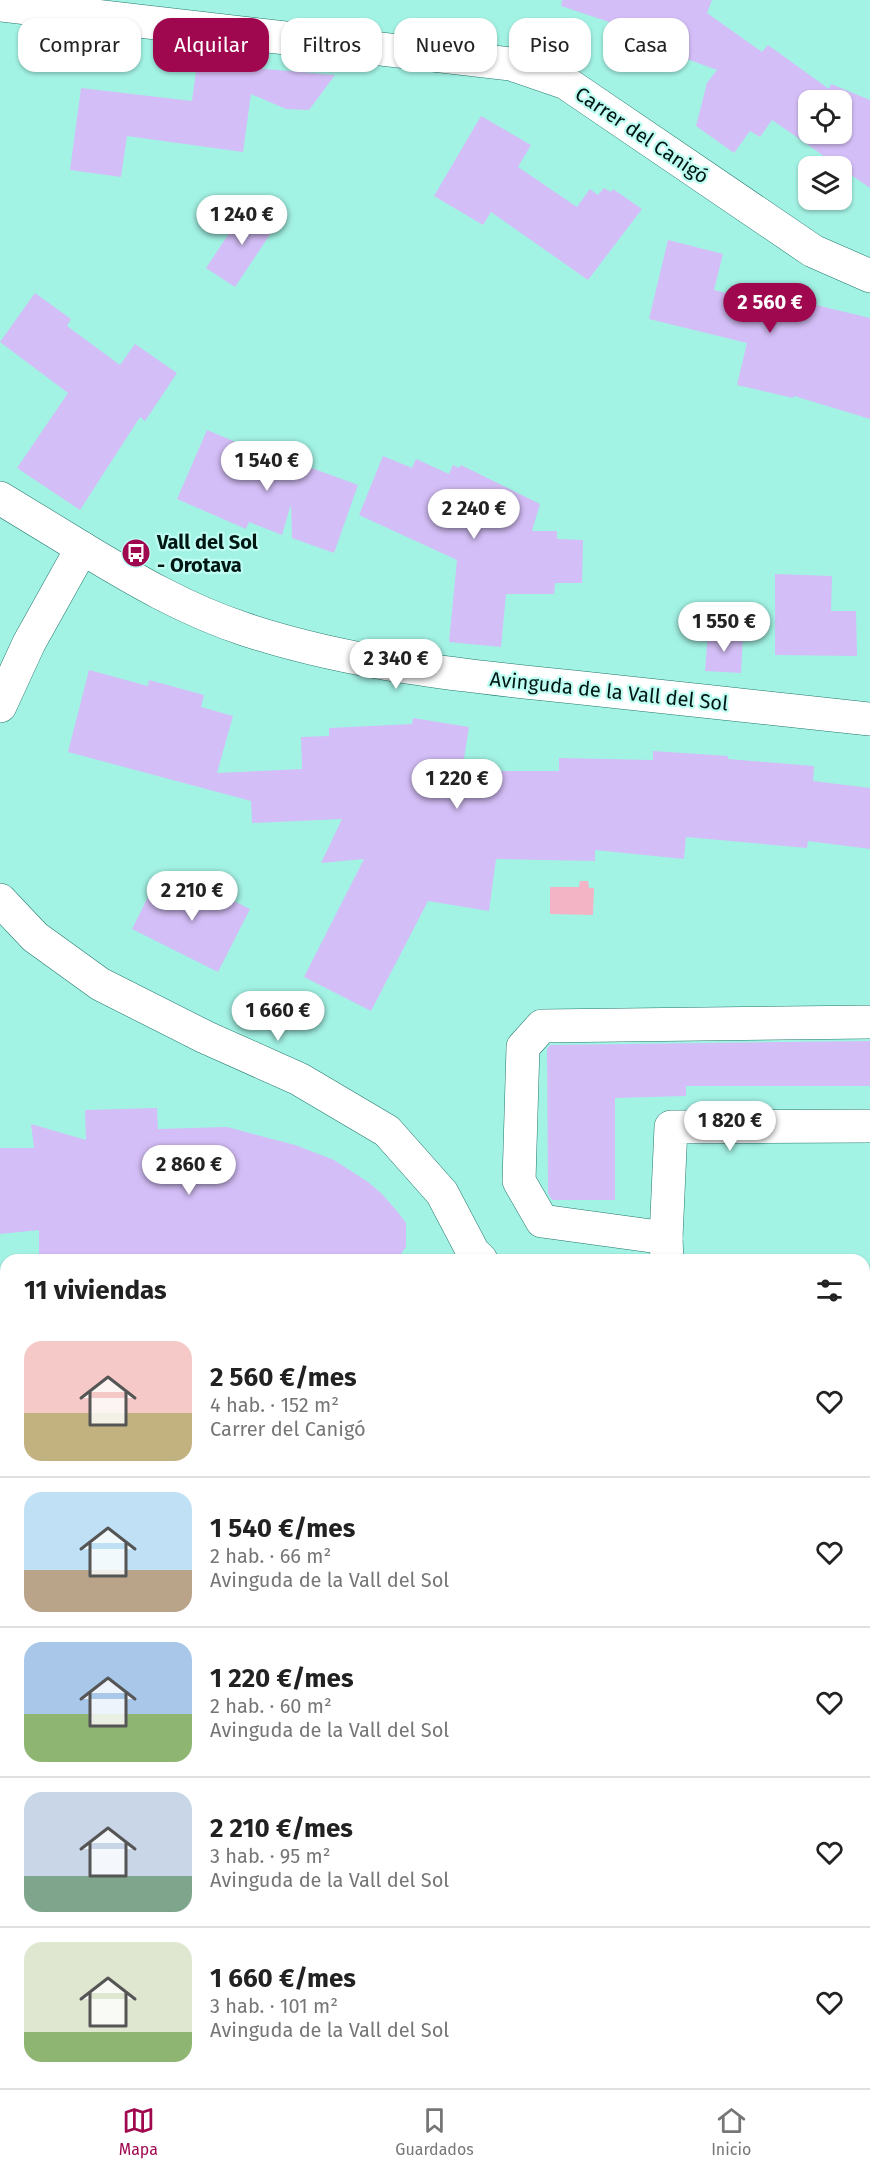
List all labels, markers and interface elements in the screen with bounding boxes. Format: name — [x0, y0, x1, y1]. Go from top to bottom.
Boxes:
chip: Comprar — [18, 18, 141, 72]
chip: Alquilar — [153, 18, 269, 72]
chip: Filtros — [281, 18, 382, 72]
chip: Nuevo — [394, 18, 497, 72]
chip: Piso — [509, 18, 591, 72]
chip: Casa — [603, 18, 689, 72]
street label: Carrer del Canigó — [571, 82, 713, 188]
map controls — [798, 90, 852, 210]
button: locate — [798, 90, 852, 144]
button: layers — [798, 156, 852, 210]
pin: 1 240 € — [187, 195, 297, 246]
text: 1 240 € — [210, 202, 274, 226]
pin: 2 560 € — [715, 283, 825, 334]
text: 2 560 € — [737, 290, 803, 314]
pin: 1 540 € — [212, 441, 322, 492]
text: 1 540 € — [235, 448, 299, 472]
pin: 2 240 € — [419, 489, 529, 540]
text: 2 240 € — [442, 496, 506, 520]
place label: Vall del Sol - Orotava — [156, 530, 258, 577]
bus stop icon: Vall del Sol - Orotava — [120, 537, 152, 569]
pin: 1 550 € — [669, 602, 779, 653]
text: 1 550 € — [692, 609, 756, 633]
pin: 2 340 € — [341, 639, 451, 690]
text: 2 340 € — [364, 646, 429, 670]
street label: Avinguda de la Vall del Sol — [489, 667, 729, 715]
pin: 1 220 € — [402, 759, 512, 810]
text: 1 220 € — [426, 766, 488, 790]
pin: 2 210 € — [137, 871, 247, 922]
text: 2 210 € — [161, 878, 223, 902]
pin: 1 660 € — [223, 991, 333, 1042]
text: 1 660 € — [246, 998, 310, 1022]
pin: 1 820 € — [675, 1101, 785, 1152]
text: 1 820 € — [698, 1108, 762, 1132]
pin: 2 860 € — [134, 1145, 244, 1196]
text: 2 860 € — [156, 1152, 222, 1176]
icon: filters — [813, 1274, 846, 1307]
text: 11 viviendas — [24, 1275, 167, 1306]
text: 2 560 €/mes — [210, 1362, 357, 1393]
icon: home — [72, 1365, 144, 1437]
icon: heart — [813, 1385, 846, 1418]
text: 4 hab. · 152 m² — [210, 1393, 339, 1417]
text: Carrer del Canigó — [210, 1417, 366, 1441]
text: 1 540 €/mes — [210, 1513, 355, 1544]
icon: home — [72, 1516, 144, 1588]
icon: heart — [813, 1536, 846, 1569]
text: 2 hab. · 66 m² — [210, 1544, 331, 1568]
text: Avinguda de la Vall del Sol — [210, 1568, 449, 1592]
text: 1 220 €/mes — [210, 1663, 353, 1694]
icon: home — [72, 1666, 144, 1738]
icon: heart — [813, 1686, 846, 1719]
text: 2 hab. · 60 m² — [210, 1694, 332, 1718]
text: Avinguda de la Vall del Sol — [210, 1718, 449, 1742]
text: 2 210 €/mes — [210, 1813, 353, 1844]
icon: home — [72, 1816, 144, 1888]
icon: heart — [813, 1836, 846, 1869]
text: 3 hab. · 95 m² — [210, 1844, 331, 1868]
text: Avinguda de la Vall del Sol — [210, 1868, 449, 1892]
text: 1 660 €/mes — [210, 1963, 356, 1994]
icon: home — [72, 1966, 144, 2038]
icon: heart — [813, 1986, 846, 2019]
text: 3 hab. · 101 m² — [210, 1994, 338, 2018]
text: Avinguda de la Vall del Sol — [210, 2018, 449, 2042]
tab: Mapa — [119, 2104, 158, 2159]
tab: Guardados — [395, 2104, 474, 2159]
tab: Inicio — [711, 2104, 751, 2159]

